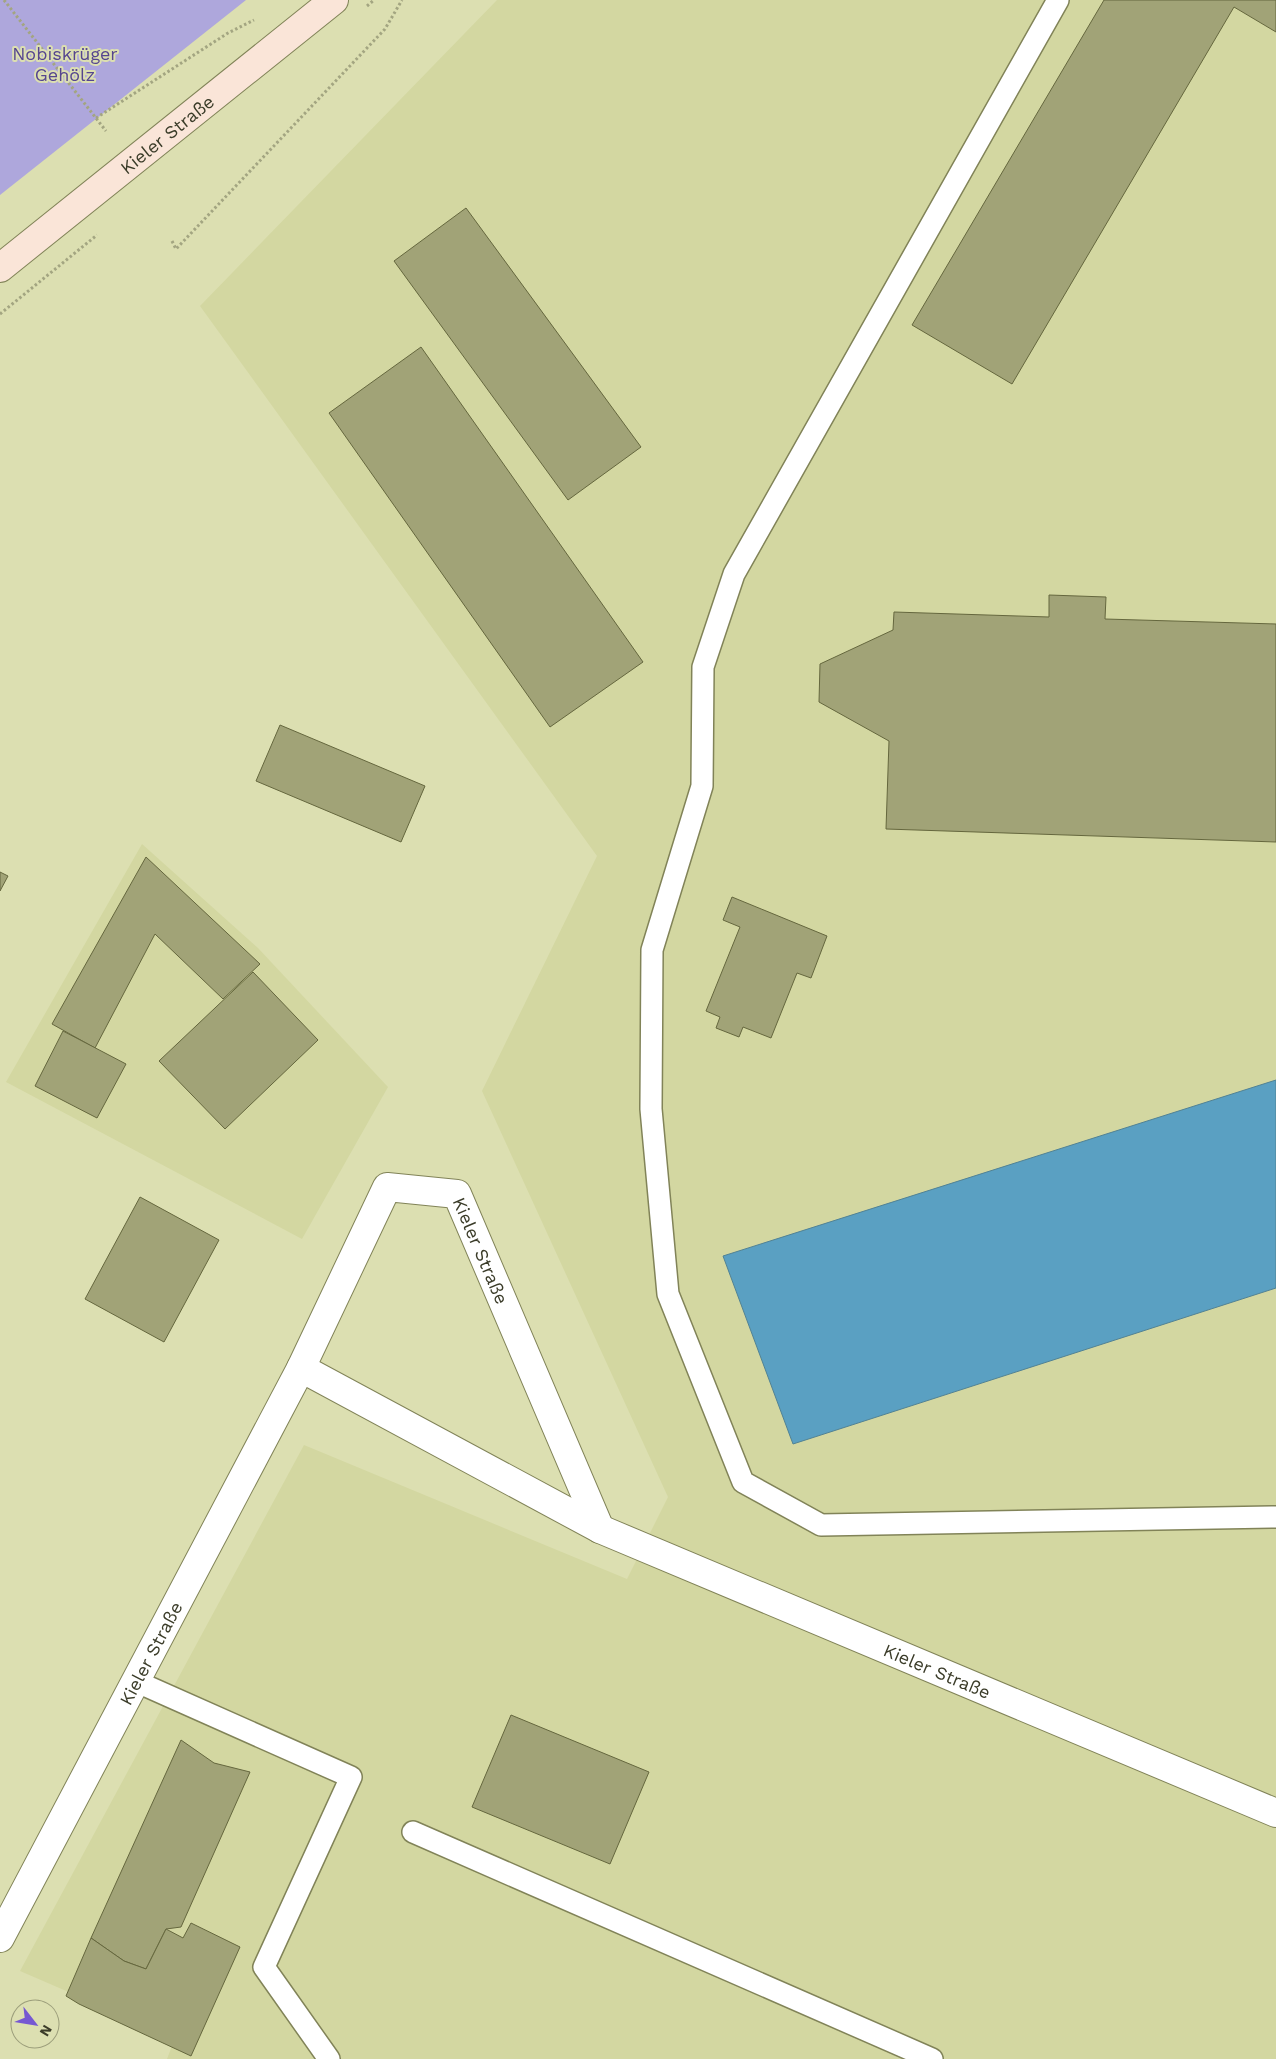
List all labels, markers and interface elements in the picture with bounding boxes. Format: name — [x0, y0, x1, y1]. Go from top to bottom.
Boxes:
park label: Nobiskrüger Gehölz — [12, 43, 118, 85]
street label: Kieler Straße — [116, 90, 218, 178]
street label: Kieler Straße — [449, 1194, 513, 1307]
street label: Kieler Straße — [114, 1598, 186, 1709]
street label: Kieler Straße — [881, 1639, 994, 1702]
north arrow — [10, 1999, 60, 2049]
text: N — [37, 2022, 56, 2039]

